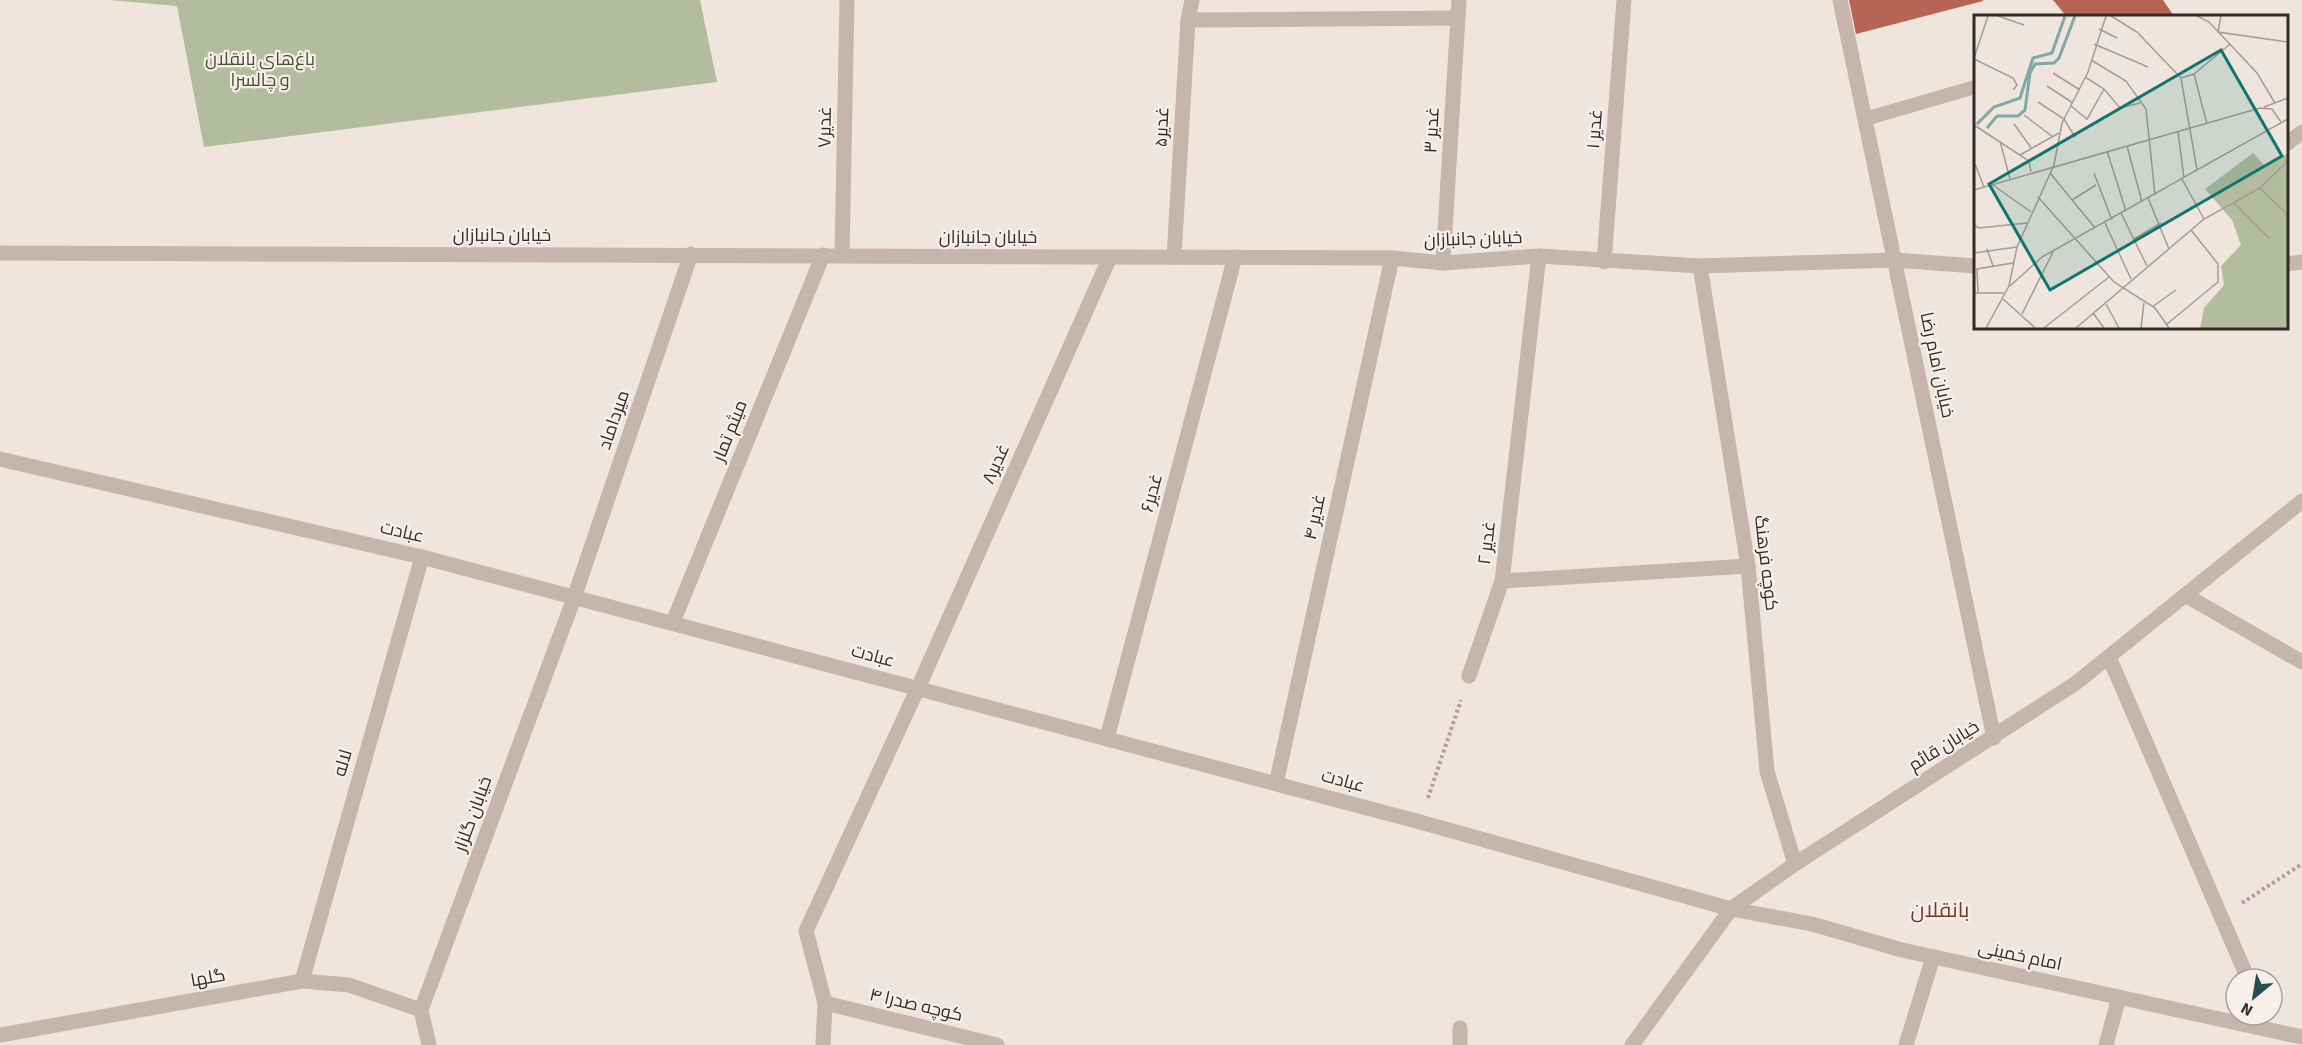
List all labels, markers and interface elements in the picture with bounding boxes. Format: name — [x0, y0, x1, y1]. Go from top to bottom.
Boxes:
inset map — [1974, 15, 2287, 328]
park label: باغ‌های بانقلان و چالسرا — [205, 47, 315, 93]
street label: غدیر۷ — [812, 106, 838, 148]
street label: غدیر۵ — [1148, 106, 1176, 148]
street label: غدیر ۳ — [1418, 106, 1446, 154]
street label: غدیر ۱ — [1581, 108, 1609, 150]
street label: خیابان جانبازان — [453, 223, 551, 248]
street label: خیابان جانبازان — [939, 225, 1037, 250]
street label: خیابان جانبازان — [1423, 225, 1523, 253]
street label: خیابان امام رضا — [1914, 310, 1960, 420]
street label: میرداماد — [592, 387, 636, 453]
street label: میثم تمار — [706, 396, 754, 467]
street label: غدیر۸ — [976, 440, 1016, 488]
street label: غدیر۶ — [1135, 471, 1169, 515]
street label: غدیر ۴ — [1298, 492, 1332, 542]
street label: کوچه فرهنگ — [1748, 514, 1784, 612]
street label: عبادت — [378, 515, 426, 549]
street label: غدیر ۲ — [1472, 520, 1502, 566]
street label: عبادت — [848, 638, 898, 674]
street label: خیابان قائم — [1904, 714, 1984, 778]
street label: لاله — [327, 747, 359, 779]
street label: عبادت — [1318, 763, 1368, 799]
street label: خیابان گلزار — [447, 773, 498, 856]
district label: بانقلان — [1911, 895, 1969, 925]
street label: امام خمینی — [1976, 935, 2064, 977]
street label: گلها — [189, 963, 227, 993]
north arrow — [2224, 967, 2284, 1027]
street label: کوچه صدرا ۴ — [867, 982, 965, 1028]
text: N — [2237, 997, 2257, 1021]

